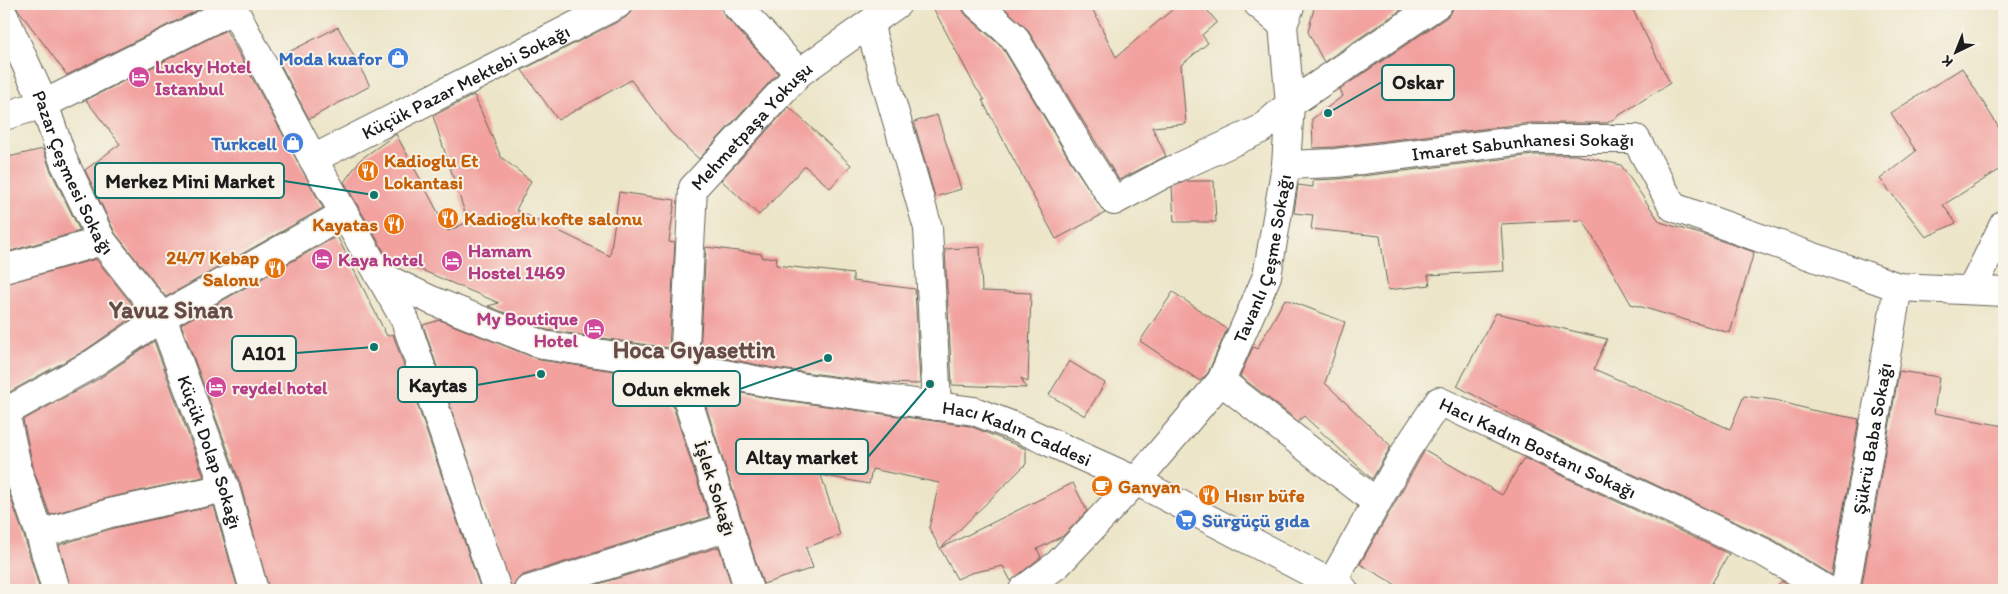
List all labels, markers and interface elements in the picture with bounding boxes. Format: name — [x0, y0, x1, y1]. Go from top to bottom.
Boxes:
street label: Küçük Pazar Mektebi Sokağı — [358, 20, 574, 144]
north arrow — [1930, 28, 1980, 78]
shop icon: Moda kuafor — [386, 46, 410, 70]
place label: Moda kuafor — [279, 47, 382, 70]
text: K — [1938, 51, 1957, 70]
place label: Lucky Hotel Istanbul — [155, 55, 252, 100]
street label: Mehmetpaşa Yokuşu — [686, 56, 817, 195]
hotel icon: Lucky Hotel Istanbul — [127, 65, 151, 89]
callout: Oskar — [1382, 65, 1454, 100]
text: Oskar — [1392, 70, 1445, 94]
street label: Pazar Çeşmesi Sokağı — [27, 87, 119, 259]
street label: Imaret Sabunhanesi Sokağı — [1410, 128, 1634, 166]
shop icon: Turkcell — [281, 131, 305, 155]
place label: Turkcell — [210, 132, 278, 155]
place label: Kadioglu Et Lokantasi — [384, 149, 479, 194]
restaurant icon: Kadioglu Et Lokantasi — [356, 159, 380, 183]
callout: Merkez Mini Market — [95, 163, 284, 198]
text: Merkez Mini Market — [105, 169, 275, 193]
street label: Tavanlı Çeşme Sokağı — [1228, 172, 1296, 347]
restaurant icon: Kadioglu kofte salonu — [436, 206, 460, 230]
place label: Kadioglu kofte salonu — [464, 207, 643, 230]
restaurant icon: Kayatas — [382, 212, 406, 236]
place label: Kayatas — [312, 213, 378, 236]
place label: Hamam Hostel 1469 — [468, 239, 565, 284]
place label: 24/7 Kebap Salonu — [166, 246, 259, 291]
hotel icon: Kaya hotel — [310, 247, 334, 271]
place label: Kaya hotel — [338, 248, 424, 271]
hotel icon: Hamam Hostel 1469 — [440, 249, 464, 273]
restaurant icon: 24/7 Kebap Salonu — [263, 256, 287, 280]
district label: Yavuz Sinan — [108, 295, 234, 324]
place label: My Boutique Hotel — [477, 307, 579, 352]
hotel icon: My Boutique Hotel — [582, 317, 606, 341]
district label: Hoca Gıyasettin — [613, 335, 776, 365]
callout: A101 — [232, 336, 296, 371]
text: A101 — [241, 341, 287, 365]
street label: Şükrü Baba Sokağı — [1847, 361, 1897, 516]
callout: Kaytas — [398, 367, 477, 402]
callout: Odun ekmek — [613, 371, 740, 406]
street label: Küçük Dolap Sokağı — [172, 372, 247, 532]
text: Kaytas — [409, 373, 467, 398]
hotel icon: reydel hotel — [204, 375, 228, 399]
place label: reydel hotel — [232, 376, 328, 399]
text: Odun ekmek — [622, 377, 731, 401]
street label: Hacı Kadın Bostanı Sokağı — [1436, 392, 1640, 504]
street label: Hacı Kadın Caddesi — [941, 396, 1095, 471]
street label: İşlek Sokağı — [689, 438, 742, 539]
callout: Altay market — [736, 439, 868, 474]
text: Altay market — [745, 445, 858, 470]
cafe icon: Ganyan — [1090, 474, 1114, 498]
place label: Ganyan — [1118, 475, 1181, 498]
restaurant icon: Hısır büfe — [1197, 483, 1221, 507]
place label: Hısır büfe — [1225, 484, 1305, 507]
supermarket icon: Sürgüçü gıda — [1174, 508, 1198, 532]
place label: Sürgüçü gıda — [1202, 509, 1311, 532]

